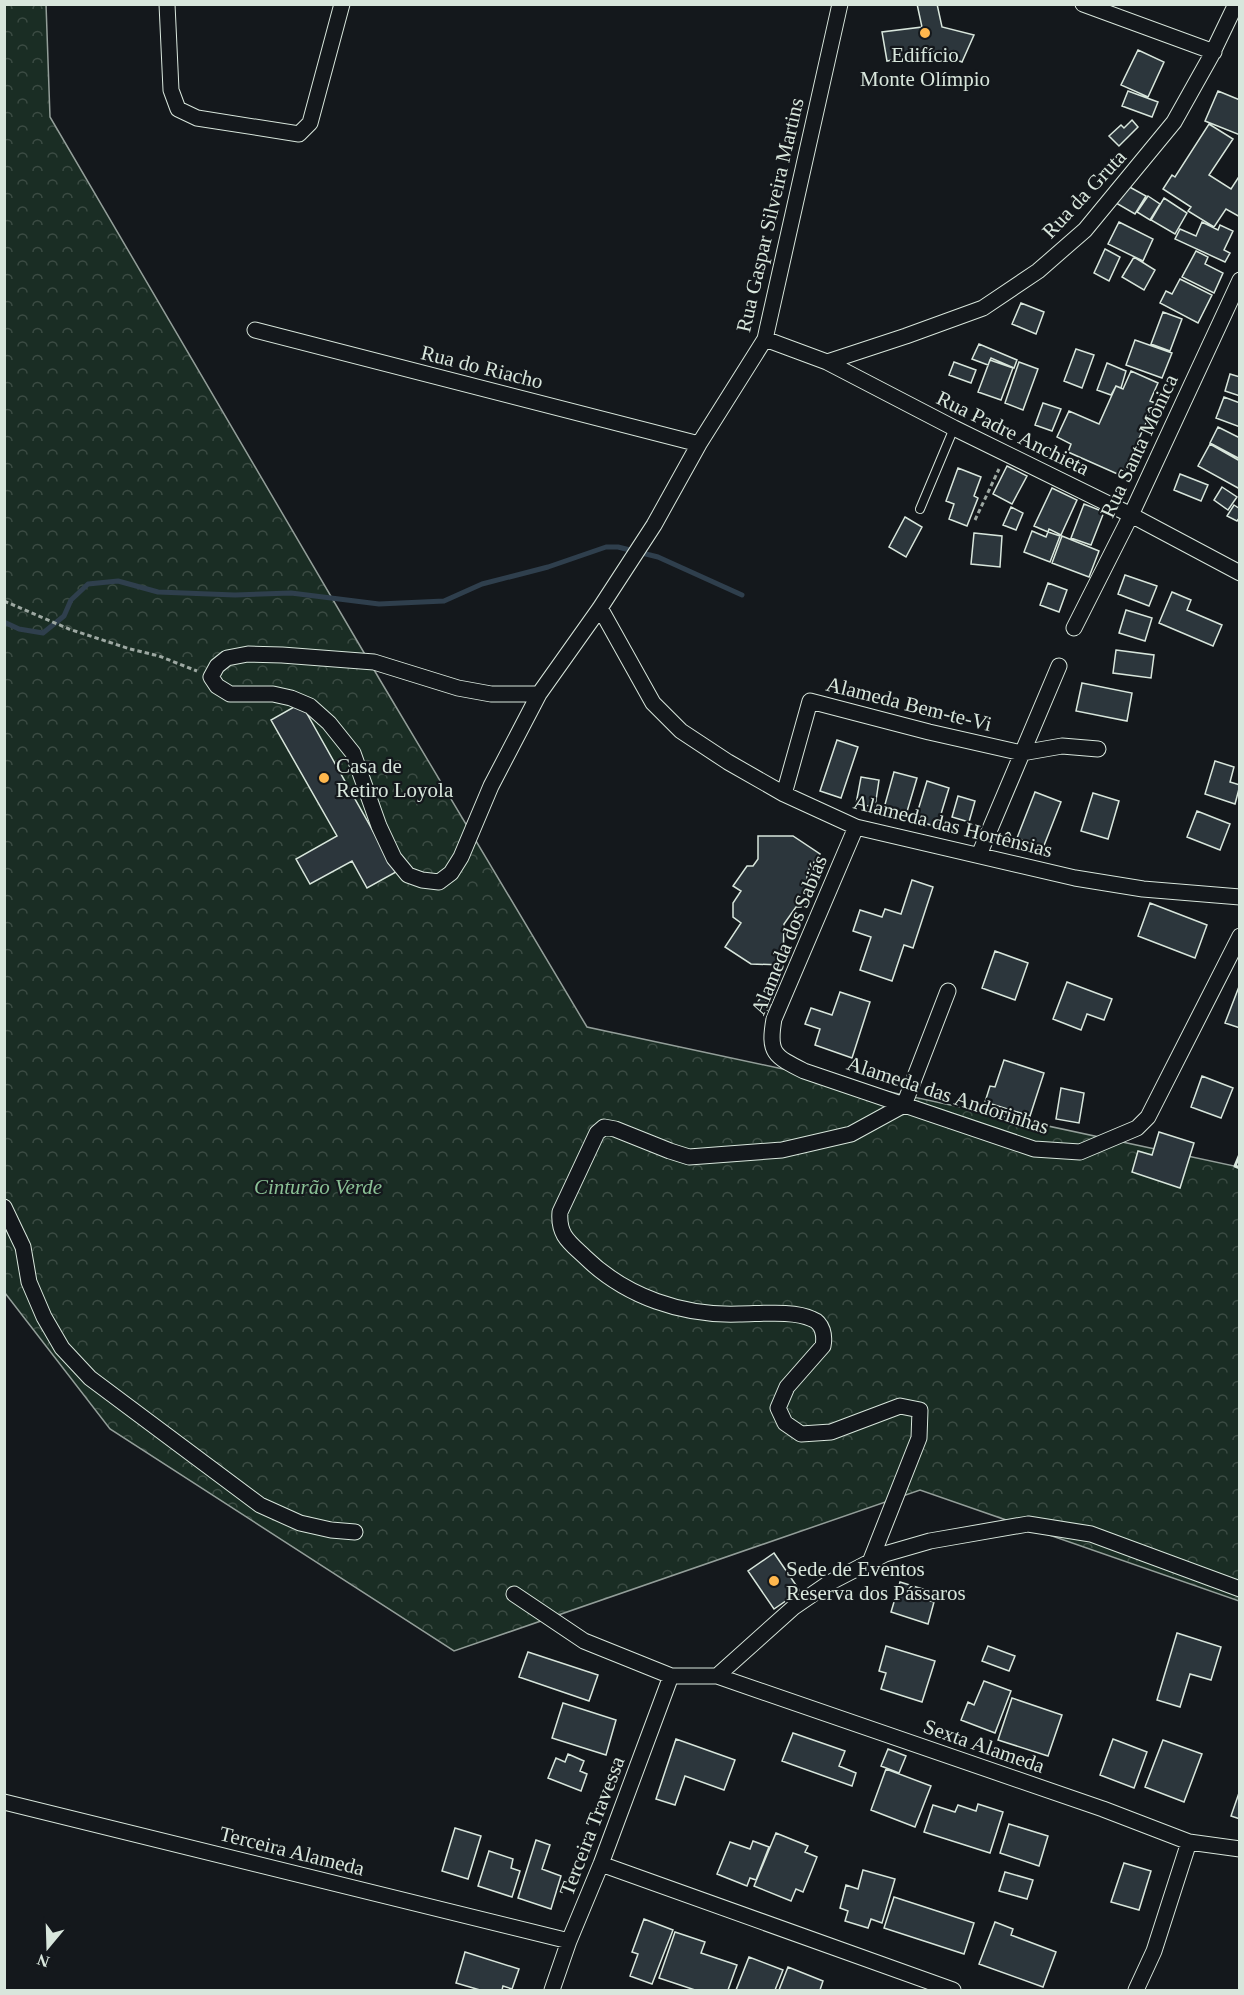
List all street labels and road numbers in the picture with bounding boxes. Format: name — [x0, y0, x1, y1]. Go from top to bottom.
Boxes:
street label: Rua Gaspar Silveira Martins — [731, 96, 809, 334]
street label: Rua da Gruta — [1037, 144, 1131, 243]
street label: Rua do Riacho — [419, 340, 545, 394]
street label: Rua Santa Mônica — [1095, 370, 1183, 521]
street label: Rua Padre Anchieta — [933, 386, 1094, 481]
street label: Alameda Bem-te-Vi — [824, 672, 994, 736]
street label: Alameda das Hortênsias — [851, 790, 1055, 862]
street label: Alameda dos Sabiás — [746, 852, 832, 1018]
street label: Alameda das Andorinhas — [844, 1051, 1052, 1139]
street label: Sexta Alameda — [920, 1714, 1048, 1778]
street label: Terceira Travessa — [554, 1752, 630, 1899]
street label: Terceira Alameda — [217, 1821, 368, 1881]

